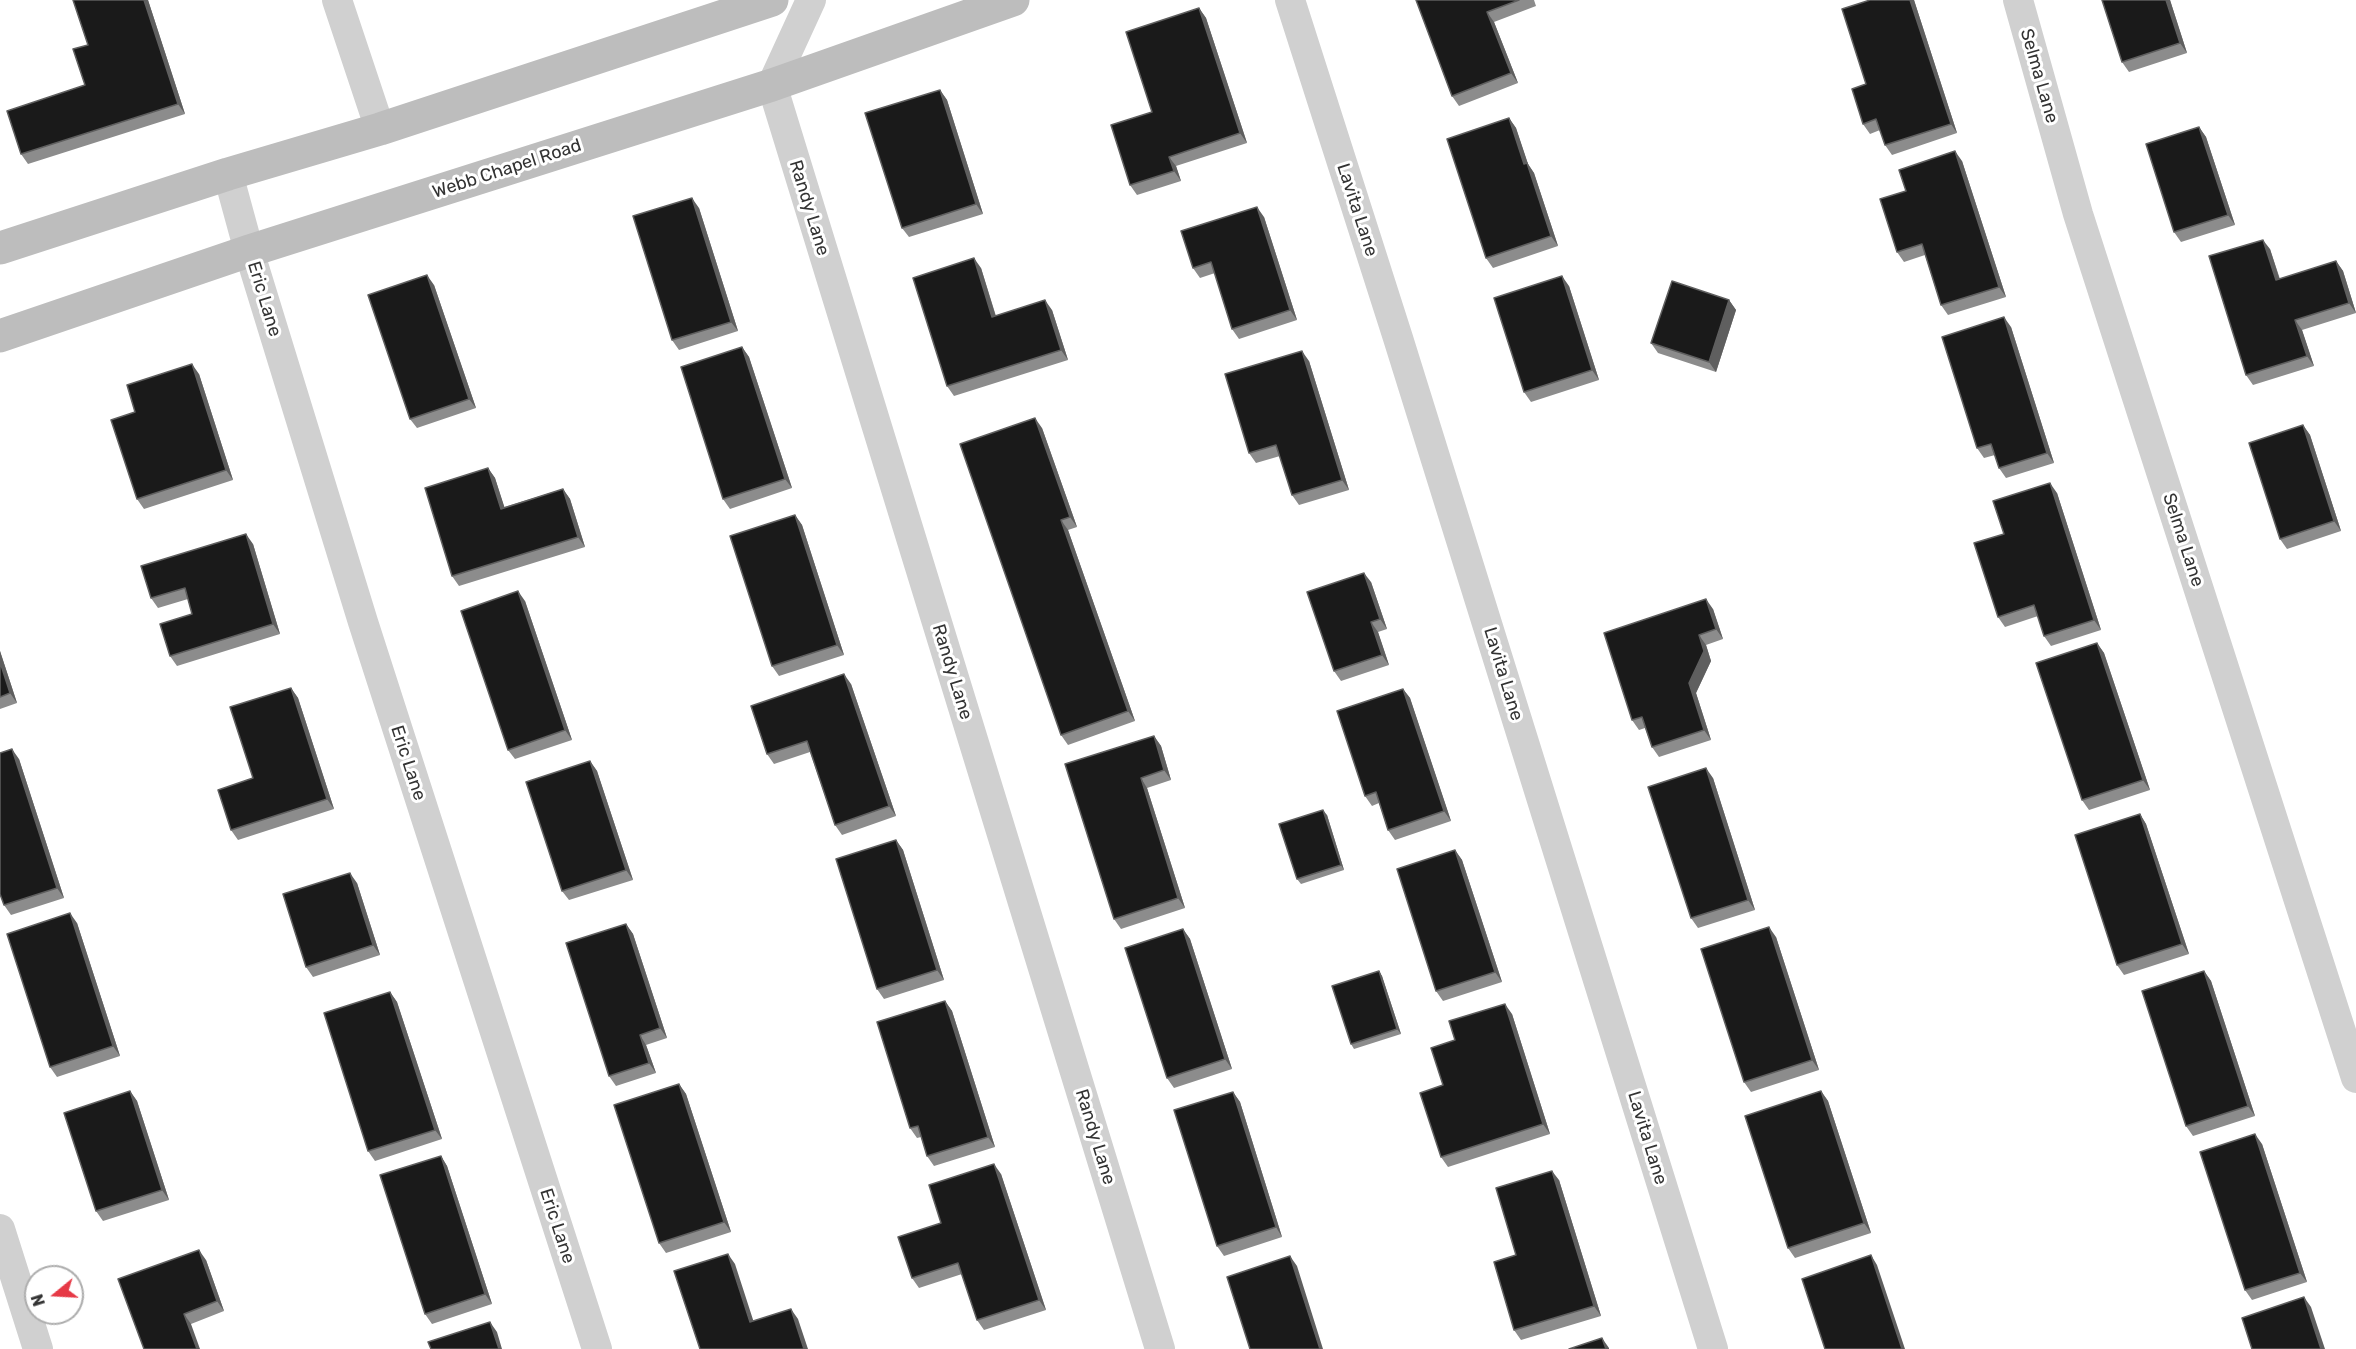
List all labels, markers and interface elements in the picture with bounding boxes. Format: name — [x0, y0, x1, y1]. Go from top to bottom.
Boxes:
street label: Selma Lane — [2015, 26, 2063, 126]
street label: Webb Chapel Road — [430, 135, 584, 203]
street label: Randy Lane — [784, 158, 834, 258]
street label: Lavita Lane — [1332, 161, 1382, 259]
street label: Eric Lane — [242, 259, 286, 339]
street label: Selma Lane — [2158, 491, 2208, 589]
street label: Randy Lane — [927, 622, 977, 722]
street label: Lavita Lane — [1479, 625, 1527, 723]
street label: Eric Lane — [386, 723, 430, 803]
street label: Randy Lane — [1070, 1087, 1120, 1187]
street label: Lavita Lane — [1623, 1089, 1671, 1187]
street label: Eric Lane — [535, 1186, 579, 1266]
north arrow — [24, 1265, 84, 1325]
text: N — [27, 1292, 49, 1309]

